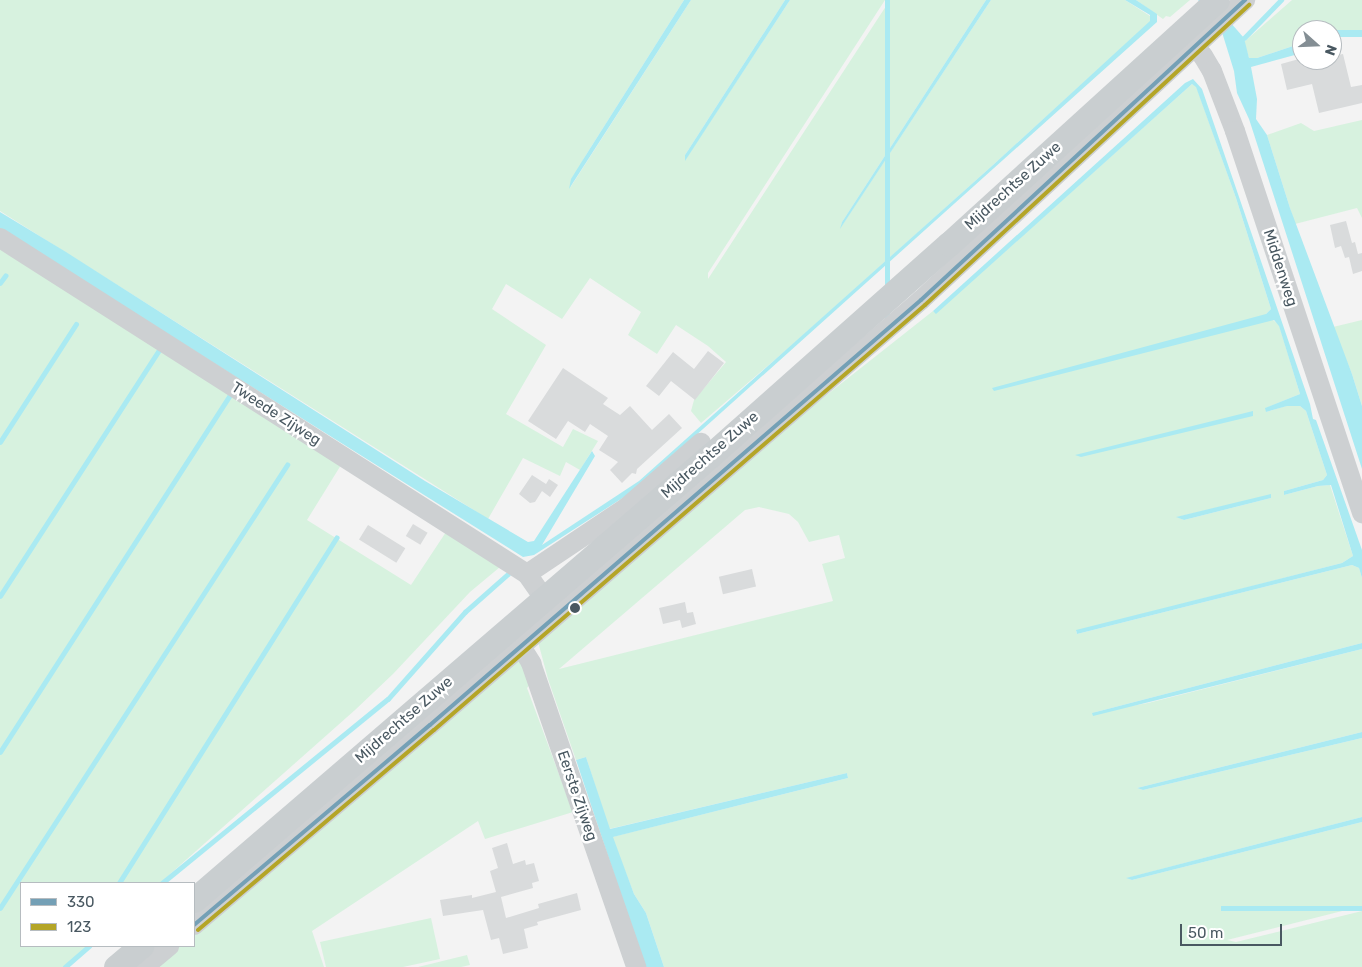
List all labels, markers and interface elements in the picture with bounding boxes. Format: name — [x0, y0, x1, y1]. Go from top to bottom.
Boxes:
north arrow — [1292, 20, 1342, 70]
text: N — [1321, 42, 1340, 58]
street label: Mijdrechtse Zuwe — [961, 138, 1065, 234]
street label: Middenweg — [1259, 227, 1301, 309]
street label: Tweede Zijweg — [228, 378, 324, 450]
street label: Mijdrechtse Zuwe — [658, 408, 762, 502]
unlabelled marker — [570, 603, 580, 613]
street label: Mijdrechtse Zuwe — [352, 673, 456, 767]
street label: Eerste Zijweg — [553, 748, 601, 844]
legend — [20, 882, 195, 947]
text: 330 — [67, 893, 95, 911]
scale bar — [1182, 914, 1284, 946]
text: 123 — [67, 918, 91, 936]
text: 50 m — [1188, 924, 1223, 942]

